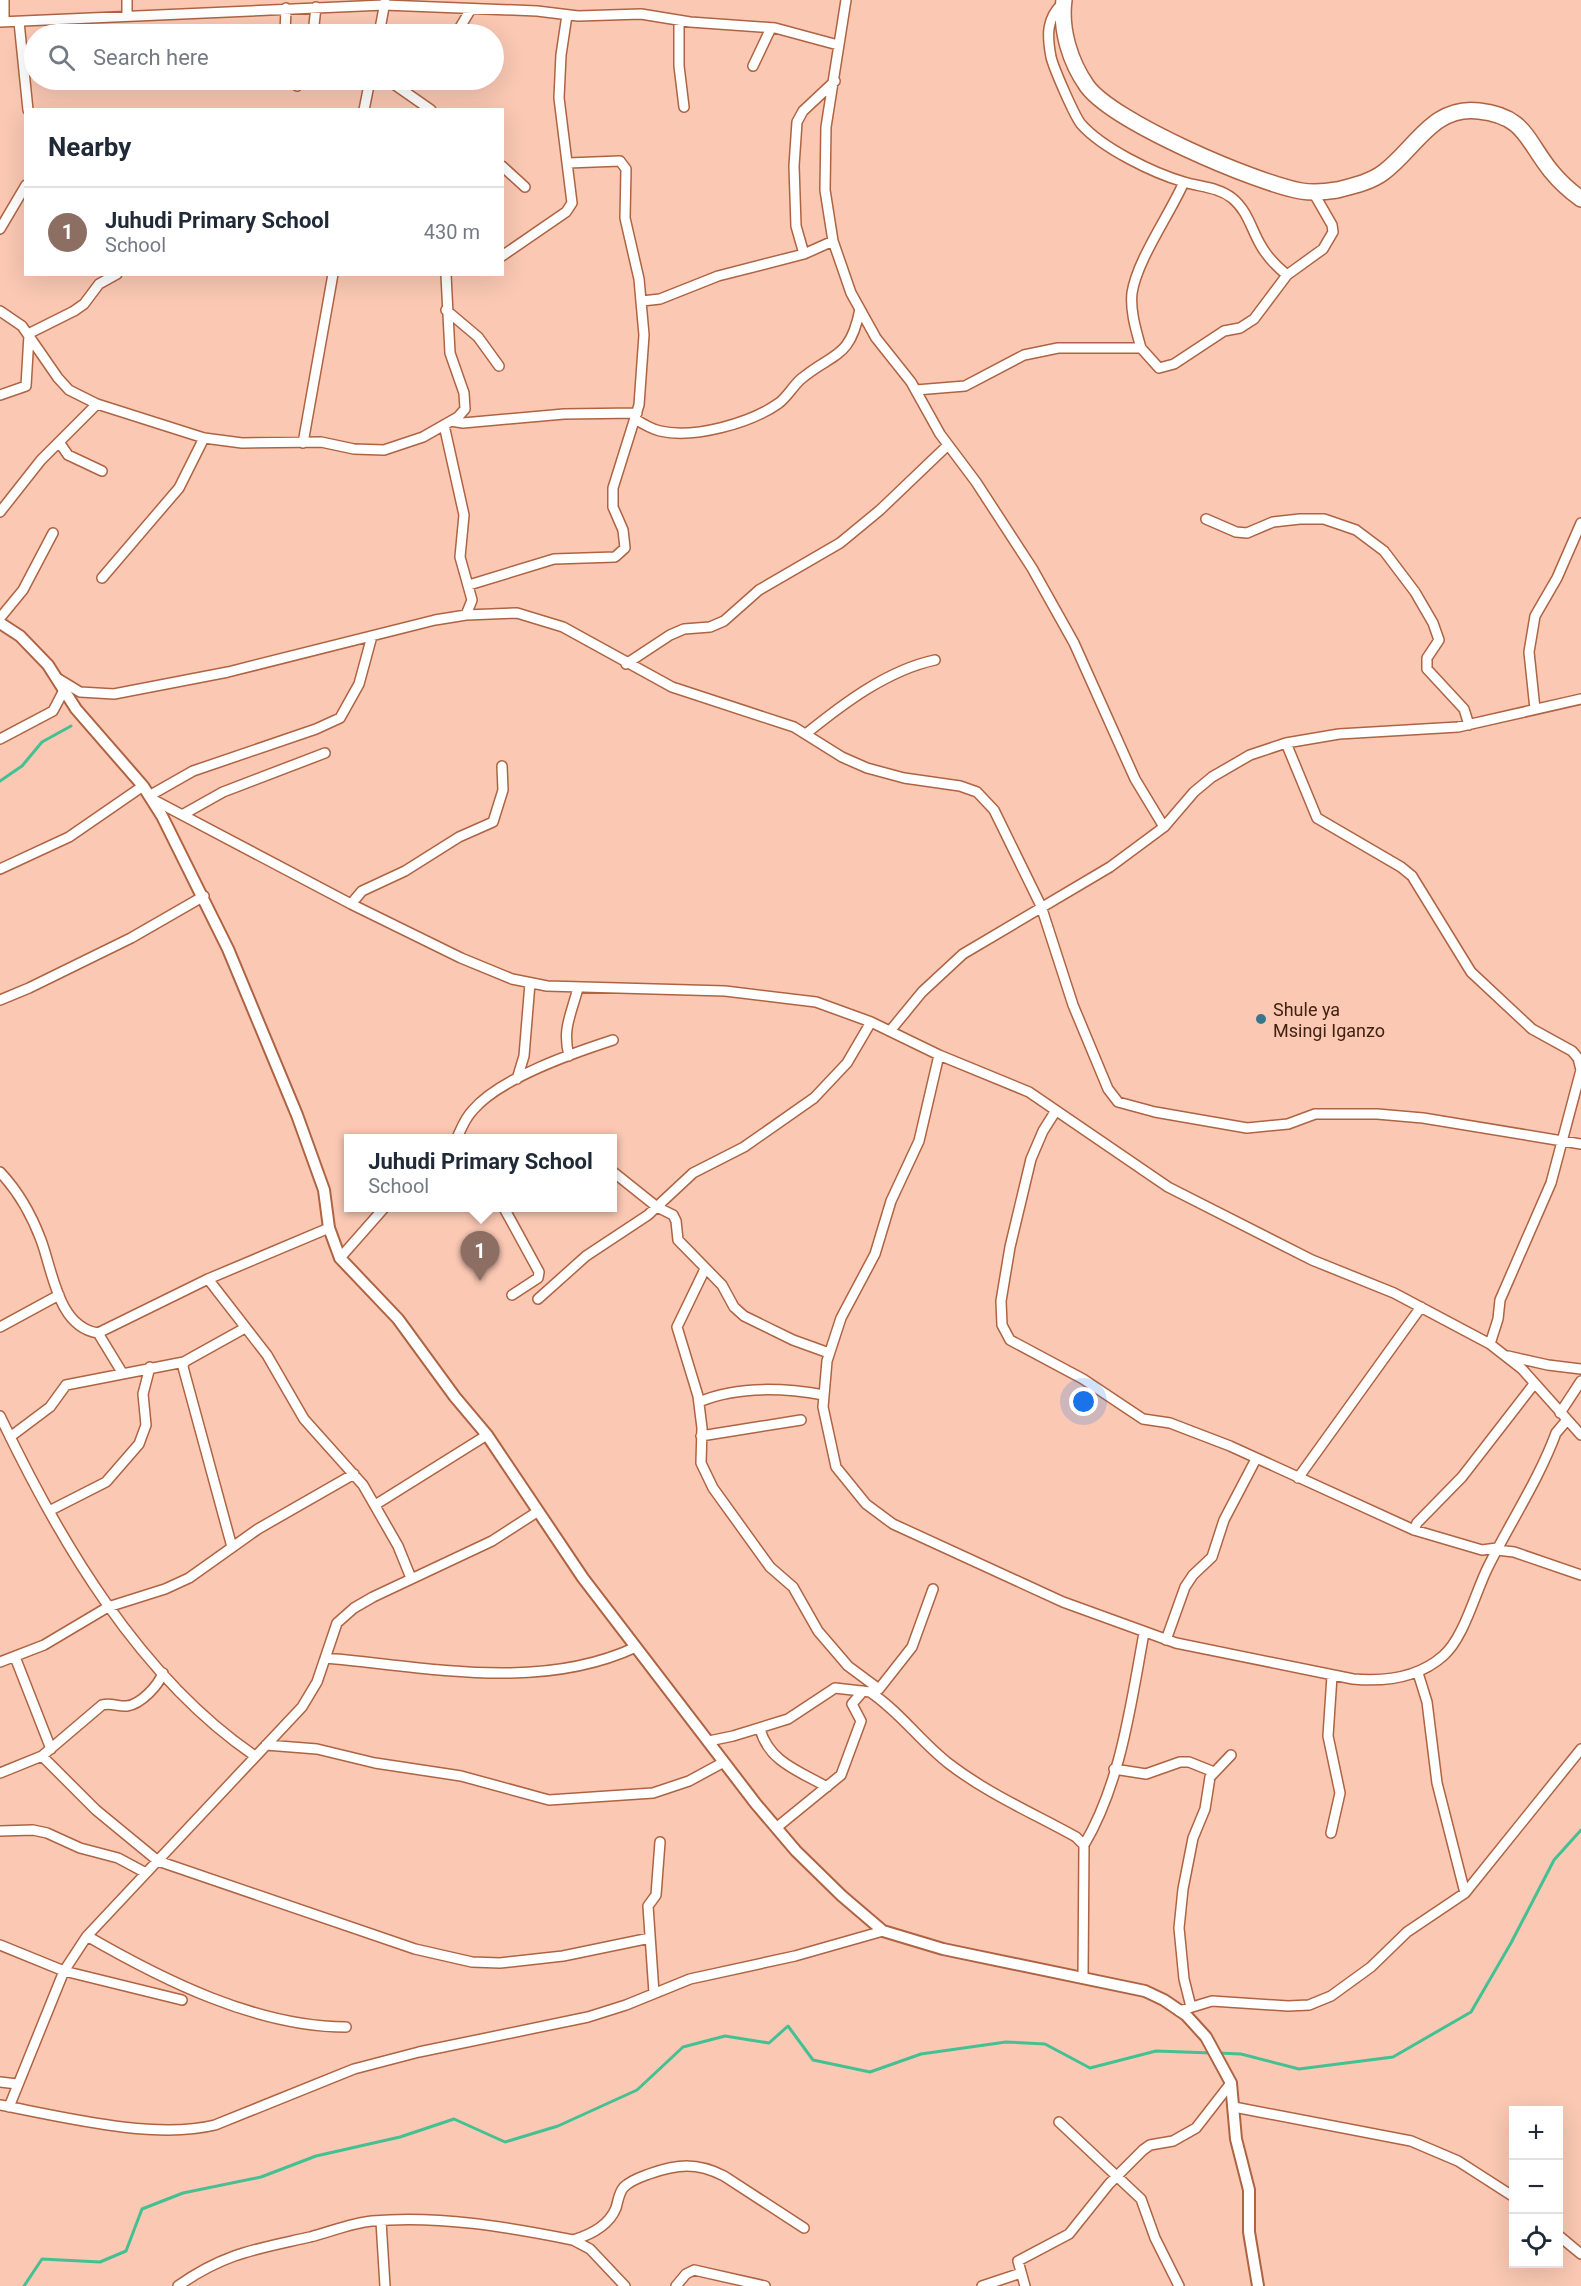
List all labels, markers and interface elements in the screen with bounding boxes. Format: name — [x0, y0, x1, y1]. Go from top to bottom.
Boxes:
search box — [24, 24, 504, 90]
icon: search — [45, 41, 78, 74]
text: Search here — [93, 45, 209, 70]
text: Nearby — [48, 132, 131, 162]
text: Juhudi Primary School — [105, 208, 330, 233]
text: 1 — [62, 220, 73, 244]
text: 430 m — [424, 220, 480, 244]
text: School — [105, 233, 166, 257]
place label: Shule ya Msingi Iganzo — [1273, 999, 1385, 1041]
marker: Shule ya Msingi Iganzo — [1254, 1012, 1268, 1026]
popup — [344, 1134, 617, 1212]
text: Juhudi Primary School — [368, 1149, 593, 1174]
text: School — [368, 1174, 429, 1198]
pin: 1 — [460, 1232, 500, 1281]
your location — [1069, 1387, 1098, 1416]
map controls — [1509, 2106, 1563, 2268]
button: + — [1509, 2106, 1563, 2160]
button: − — [1509, 2160, 1563, 2214]
button: locate — [1509, 2214, 1563, 2268]

